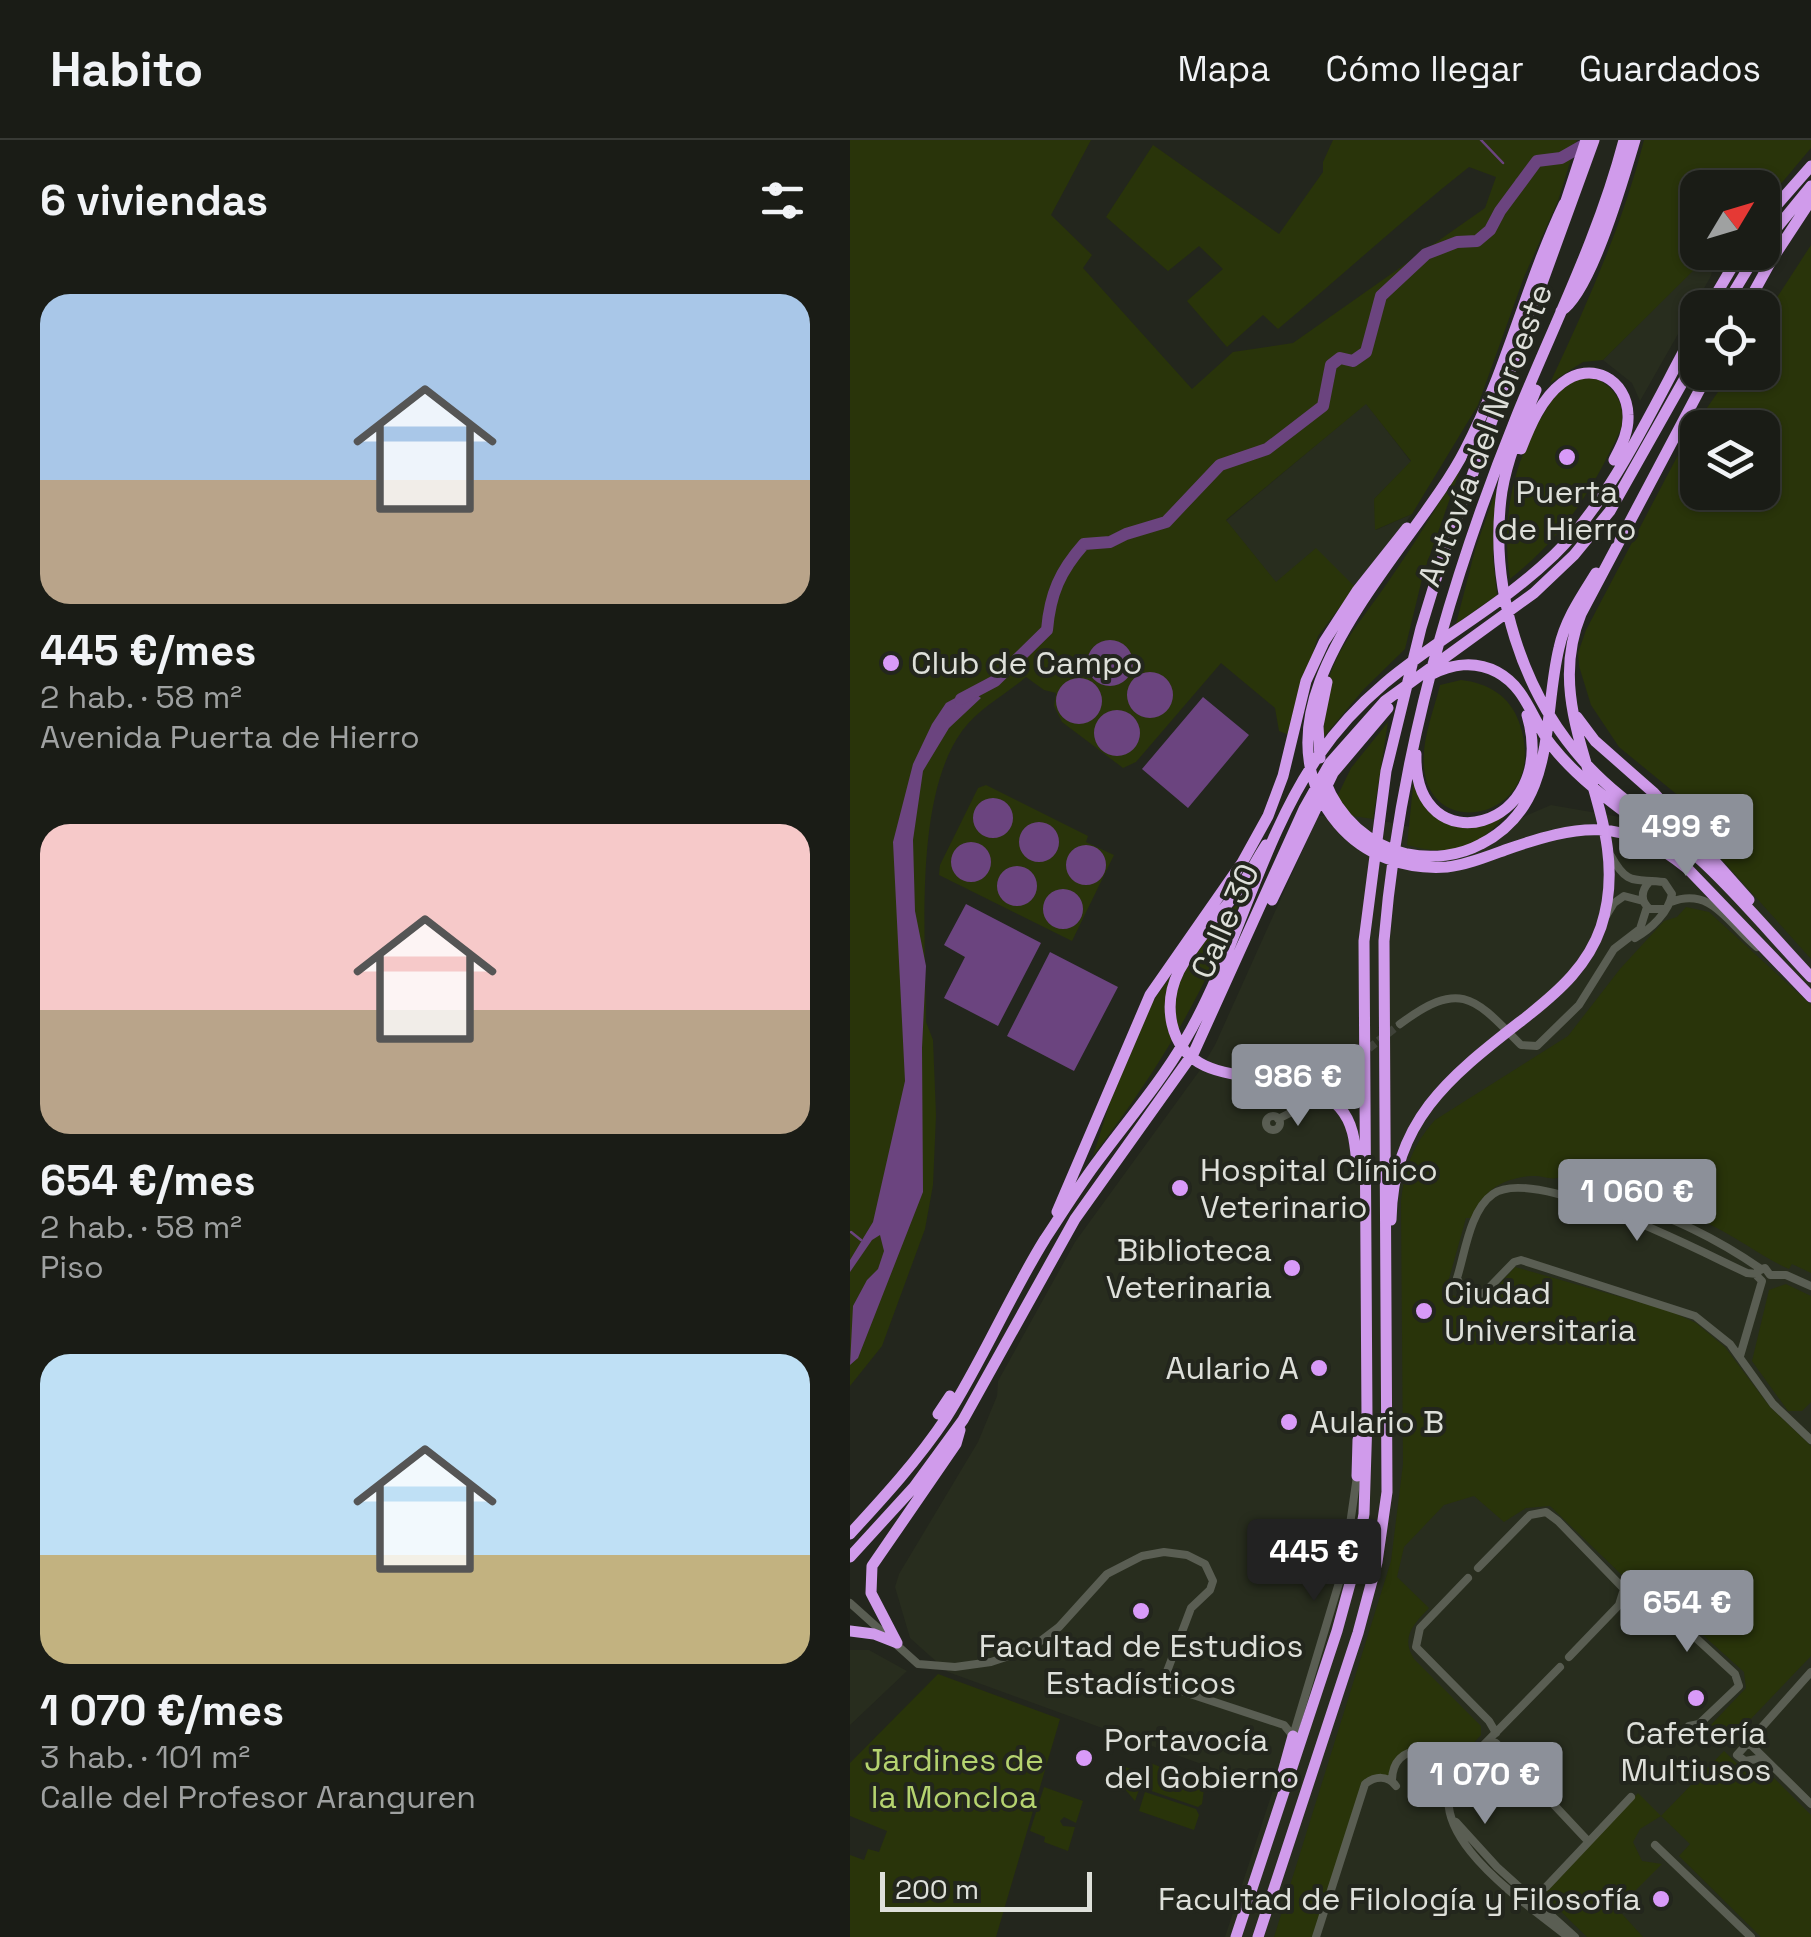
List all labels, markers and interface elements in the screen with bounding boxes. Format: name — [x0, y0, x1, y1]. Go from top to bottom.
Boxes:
text: Habito — [50, 39, 203, 100]
text: Mapa — [1177, 47, 1270, 91]
text: Cómo llegar — [1325, 47, 1524, 91]
text: Guardados — [1579, 47, 1761, 91]
north arrow — [1680, 170, 1780, 270]
map controls — [1680, 170, 1780, 510]
icon: filters — [755, 173, 810, 228]
text: 6 viviendas — [40, 174, 268, 227]
street label: Autovía del Noroeste — [1409, 278, 1561, 592]
button: locate — [1680, 290, 1780, 390]
icon: home — [335, 359, 515, 539]
button: layers — [1680, 410, 1780, 510]
marker: Puerta de Hierro — [1556, 446, 1578, 468]
place label: Puerta de Hierro — [1498, 472, 1636, 549]
text: 445 €/mes — [40, 624, 256, 677]
place label: Club de Campo — [911, 643, 1142, 683]
marker: Club de Campo — [880, 652, 902, 674]
text: 2 hab. · 58 m² — [40, 677, 242, 717]
text: Avenida Puerta de Hierro — [40, 717, 420, 757]
pin: 499 € — [1616, 794, 1756, 879]
text: 499 € — [1641, 806, 1731, 846]
street label: Calle 30 — [1182, 857, 1268, 985]
icon: home — [335, 889, 515, 1069]
pin: 986 € — [1228, 1044, 1368, 1129]
text: 986 € — [1254, 1056, 1342, 1096]
place label: Hospital Clínico Veterinario — [1200, 1150, 1438, 1227]
text: 654 €/mes — [40, 1154, 255, 1207]
pin: 1 060 € — [1545, 1159, 1729, 1244]
text: 1 060 € — [1580, 1171, 1694, 1211]
marker: Hospital Clínico Veterinario — [1169, 1177, 1191, 1199]
text: 2 hab. · 58 m² — [40, 1207, 242, 1247]
place label: Biblioteca Veterinaria — [1106, 1230, 1272, 1307]
text: Piso — [40, 1247, 104, 1287]
marker: Biblioteca Veterinaria — [1281, 1257, 1303, 1279]
place label: Ciudad Universitaria — [1444, 1273, 1636, 1350]
marker: Ciudad Universitaria — [1413, 1300, 1435, 1322]
place label: Aulario A — [1165, 1348, 1299, 1388]
marker: Aulario A — [1308, 1357, 1330, 1379]
place label: Aulario B — [1309, 1402, 1444, 1442]
marker: Aulario B — [1278, 1411, 1300, 1433]
icon: home — [335, 1419, 515, 1599]
pin: 445 € — [1244, 1519, 1384, 1604]
text: 445 € — [1269, 1531, 1359, 1571]
pin: 654 € — [1617, 1570, 1757, 1655]
text: 654 € — [1642, 1582, 1732, 1622]
marker: Facultad de Estudios Estadísticos — [1130, 1600, 1152, 1622]
place label: Facultad de Estudios Estadísticos — [979, 1626, 1303, 1703]
text: 1 070 €/mes — [40, 1684, 284, 1737]
marker: Cafetería Multiusos — [1685, 1687, 1707, 1709]
place label: Cafetería Multiusos — [1621, 1713, 1771, 1790]
place label: Portavocía del Gobierno — [1104, 1720, 1299, 1797]
text: 3 hab. · 101 m² — [40, 1737, 250, 1777]
park label: Jardines de la Moncloa — [864, 1740, 1044, 1817]
pin: 1 070 € — [1393, 1742, 1577, 1827]
marker: Portavocía del Gobierno — [1073, 1747, 1095, 1769]
text: 1 070 € — [1430, 1754, 1540, 1794]
text: Calle del Profesor Aranguren — [40, 1777, 476, 1817]
scale bar — [880, 1867, 1092, 1912]
text: 200 m — [895, 1871, 979, 1907]
place label: Facultad de Filología y Filosofía — [1158, 1879, 1641, 1919]
marker: Facultad de Filología y Filosofía — [1650, 1888, 1672, 1910]

